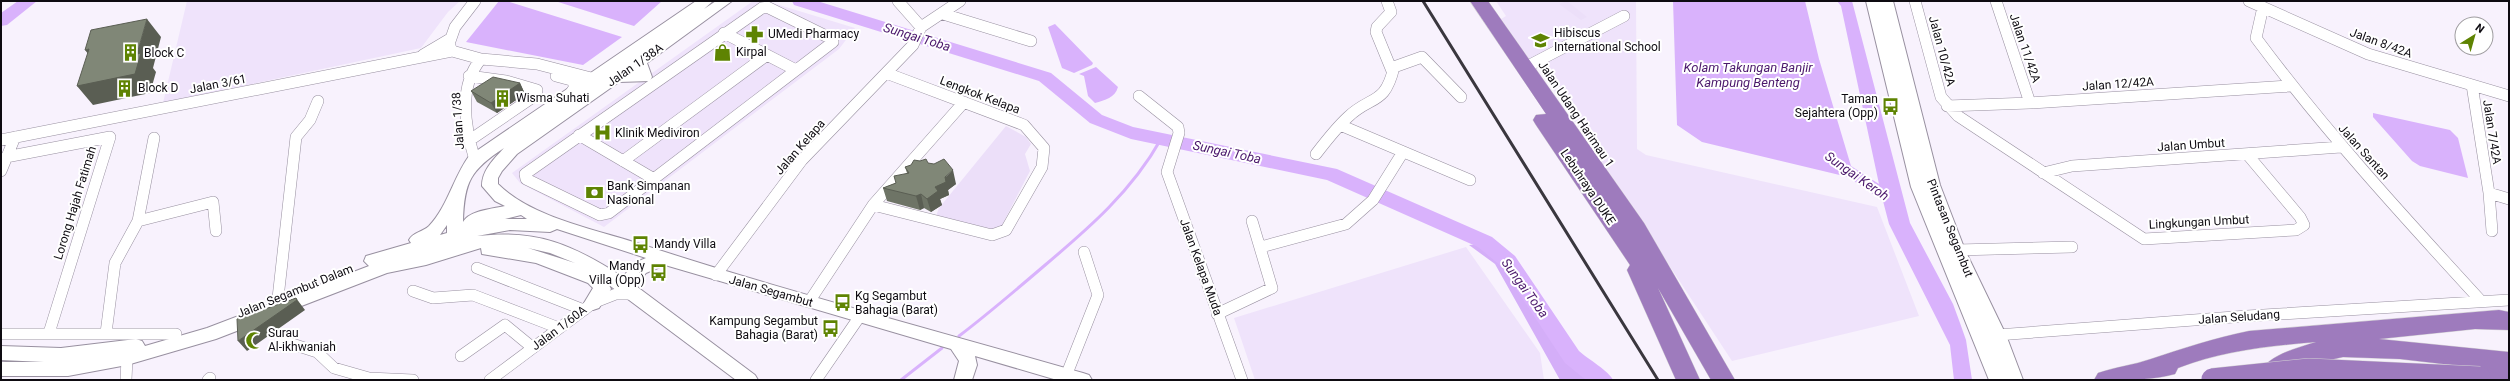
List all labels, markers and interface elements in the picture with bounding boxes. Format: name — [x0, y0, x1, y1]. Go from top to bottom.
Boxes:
street label: Jalan 11/42A — [2007, 12, 2043, 84]
street label: Jalan 10/42A — [1926, 14, 1958, 88]
north arrow — [2454, 16, 2494, 56]
water label: Sungai Toba — [882, 20, 953, 54]
text: N — [2473, 21, 2487, 36]
pharmacy icon: UMedi Pharmacy — [745, 24, 765, 44]
street label: Jalan 8/42A — [2348, 25, 2414, 61]
place label: Hibiscus International School — [1554, 26, 1661, 54]
place label: UMedi Pharmacy — [768, 27, 859, 41]
school or university icon: Hibiscus International School — [1531, 30, 1551, 50]
street label: Jalan 1/38A — [604, 40, 666, 89]
shop icon: Kirpal — [713, 42, 733, 62]
building icon: Block C — [121, 43, 141, 63]
place label: Kirpal — [736, 45, 767, 59]
place label: Block C — [144, 46, 185, 60]
street label: Jalan Udang Harimau 1 — [1535, 58, 1617, 170]
water label: Kolam Takungan Banjir Kampung Benteng — [1684, 60, 1813, 90]
street label: Jalan 3/61 — [188, 72, 248, 96]
street label: Lengkok Kelapa — [938, 73, 1022, 117]
street label: Jalan 12/42A — [2082, 74, 2155, 93]
building icon: Block D — [115, 78, 135, 98]
place label: Block D — [138, 81, 179, 95]
building icon: Wisma Suhati — [493, 88, 513, 108]
place label: Wisma Suhati — [516, 91, 590, 105]
street label: Jalan 1/38 — [449, 92, 467, 150]
place label: Taman Sejahtera (Opp) — [1795, 92, 1878, 120]
bus stop icon: Taman Sejahtera (Opp) — [1881, 96, 1901, 116]
street label: Jalan 7/42A — [2480, 99, 2504, 165]
street label: Jalan Kelapa — [772, 116, 828, 178]
street label: Jalan Santan — [2336, 121, 2392, 183]
hospital icon: Klinik Mediviron — [592, 123, 612, 143]
place label: Klinik Mediviron — [615, 126, 700, 140]
street label: Jalan Umbut — [2157, 136, 2225, 154]
water label: Sungai Toba — [1192, 137, 1263, 167]
street label: Lorong Hajah Fatimah — [51, 145, 99, 261]
street label: Lebuhraya DUKE — [1558, 147, 1619, 228]
water label: Sungai Keroh — [1822, 149, 1892, 203]
street label: Pintasan Segambut — [1924, 177, 1976, 279]
place label: Bank Simpanan Nasional — [607, 179, 690, 207]
bank icon: Bank Simpanan Nasional — [584, 183, 604, 203]
street label: Lingkungan Umbut — [2148, 212, 2250, 232]
street label: Jalan Kelapa Muda — [1177, 217, 1225, 317]
bus stop icon: Mandy Villa — [631, 234, 651, 254]
place label: Mandy Villa — [654, 237, 716, 251]
water label: Sungai Toba — [1499, 256, 1552, 321]
place label: Mandy Villa (Opp) — [589, 259, 645, 287]
street label: Jalan Segambut Dalam — [235, 261, 355, 321]
bus stop icon: Mandy Villa (Opp) — [648, 263, 668, 283]
street label: Jalan Segambut — [727, 272, 815, 310]
place label: Kg Segambut Bahagia (Barat) — [855, 289, 938, 317]
bus stop icon: Kg Segambut Bahagia (Barat) — [832, 293, 852, 313]
street label: Jalan 1/60A — [529, 303, 589, 353]
street label: Jalan Seludang — [2198, 307, 2280, 327]
place label: Kampung Segambut Bahagia (Barat) — [709, 314, 818, 342]
bus stop icon: Kampung Segambut Bahagia (Barat) — [821, 318, 841, 338]
place label: Surau Al-ikhwaniah — [268, 326, 336, 354]
mosque icon: Surau Al-ikhwaniah — [245, 330, 265, 350]

